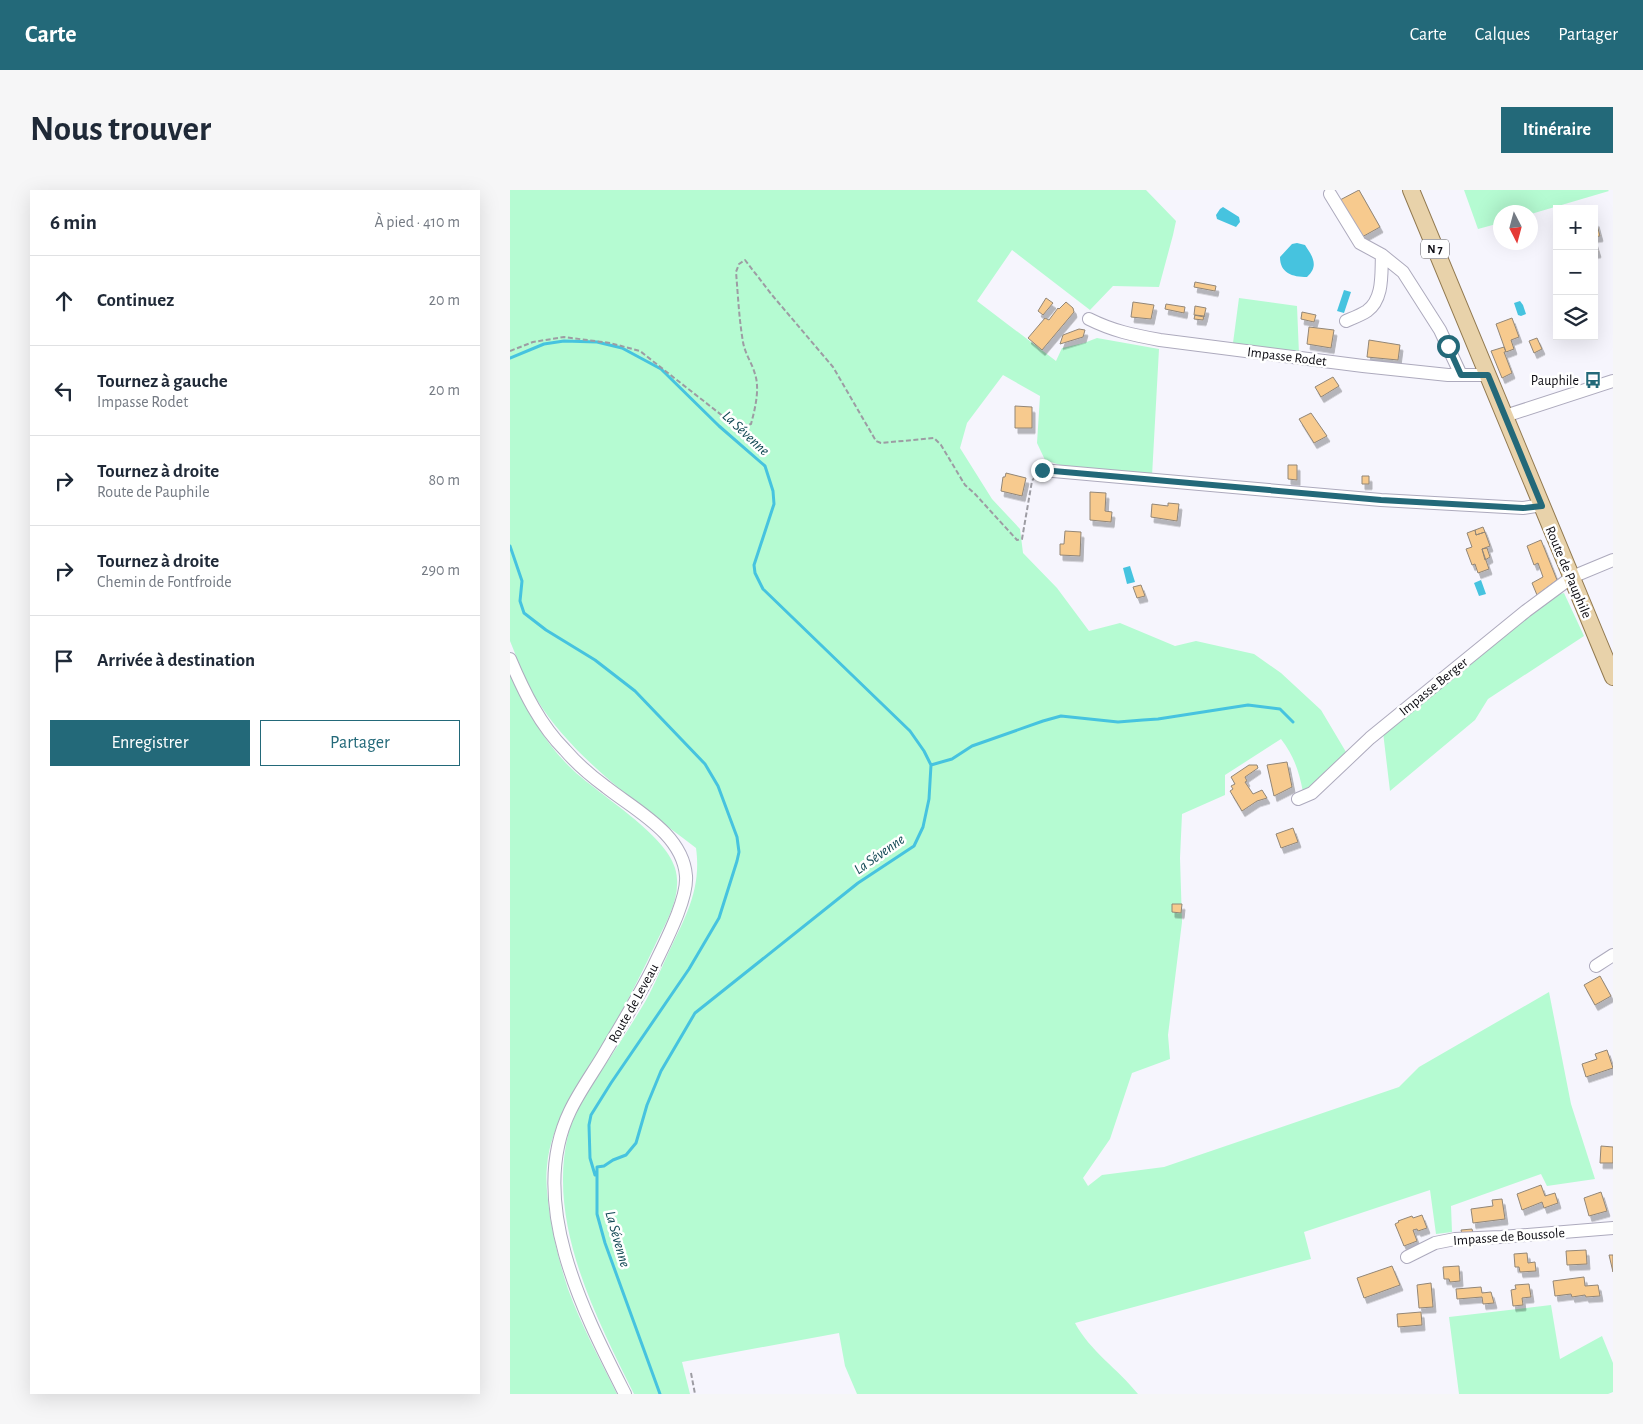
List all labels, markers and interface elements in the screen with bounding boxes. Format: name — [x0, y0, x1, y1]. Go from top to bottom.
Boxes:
text: Carte — [25, 23, 77, 47]
text: Carte — [1410, 26, 1447, 44]
text: Calques — [1475, 26, 1530, 44]
text: Partager — [1558, 26, 1618, 44]
button: Itinéraire — [1501, 107, 1613, 153]
text: Nous trouver — [30, 112, 211, 147]
north arrow — [1493, 205, 1538, 250]
map controls — [1553, 205, 1598, 340]
button: + — [1553, 205, 1598, 250]
text: 6 min — [50, 212, 97, 233]
text: À pied · 410 m — [374, 214, 460, 230]
road number: N 7 — [1421, 240, 1449, 258]
button: − — [1553, 250, 1598, 295]
icon: ahead — [50, 287, 78, 315]
text: Continuez — [97, 291, 174, 310]
text: 20 m — [429, 292, 460, 308]
button: layers — [1553, 295, 1598, 340]
route start — [1437, 335, 1460, 358]
street label: Impasse Rodet — [1246, 345, 1328, 369]
bus stop icon: Pauphile — [1583, 370, 1603, 390]
text: Tournez à gauche — [97, 372, 228, 391]
place label: Pauphile — [1531, 374, 1579, 388]
icon: left — [50, 377, 78, 405]
text: 20 m — [429, 382, 460, 398]
text: Impasse Rodet — [97, 394, 188, 410]
water label: La Sévenne — [719, 408, 772, 459]
route end — [1031, 459, 1054, 482]
text: Tournez à droite — [97, 462, 219, 481]
icon: right — [50, 467, 78, 495]
text: 80 m — [429, 472, 460, 488]
text: Route de Pauphile — [97, 484, 210, 500]
street label: Route de Pauphile — [1542, 524, 1594, 620]
text: Tournez à droite — [97, 552, 219, 571]
icon: right — [50, 557, 78, 585]
text: 290 m — [421, 562, 460, 578]
text: Chemin de Fontfroide — [97, 574, 232, 590]
icon: arrive — [50, 647, 78, 675]
text: Arrivée à destination — [97, 651, 255, 670]
street label: Impasse Berger — [1397, 655, 1471, 719]
button: Enregistrer — [50, 720, 250, 766]
button: Partager — [260, 720, 460, 766]
water label: La Sévenne — [851, 831, 908, 877]
street label: Route de Leveau — [606, 962, 661, 1045]
water label: La Sévenne — [602, 1209, 633, 1269]
street label: Impasse de Boussole — [1453, 1226, 1565, 1248]

